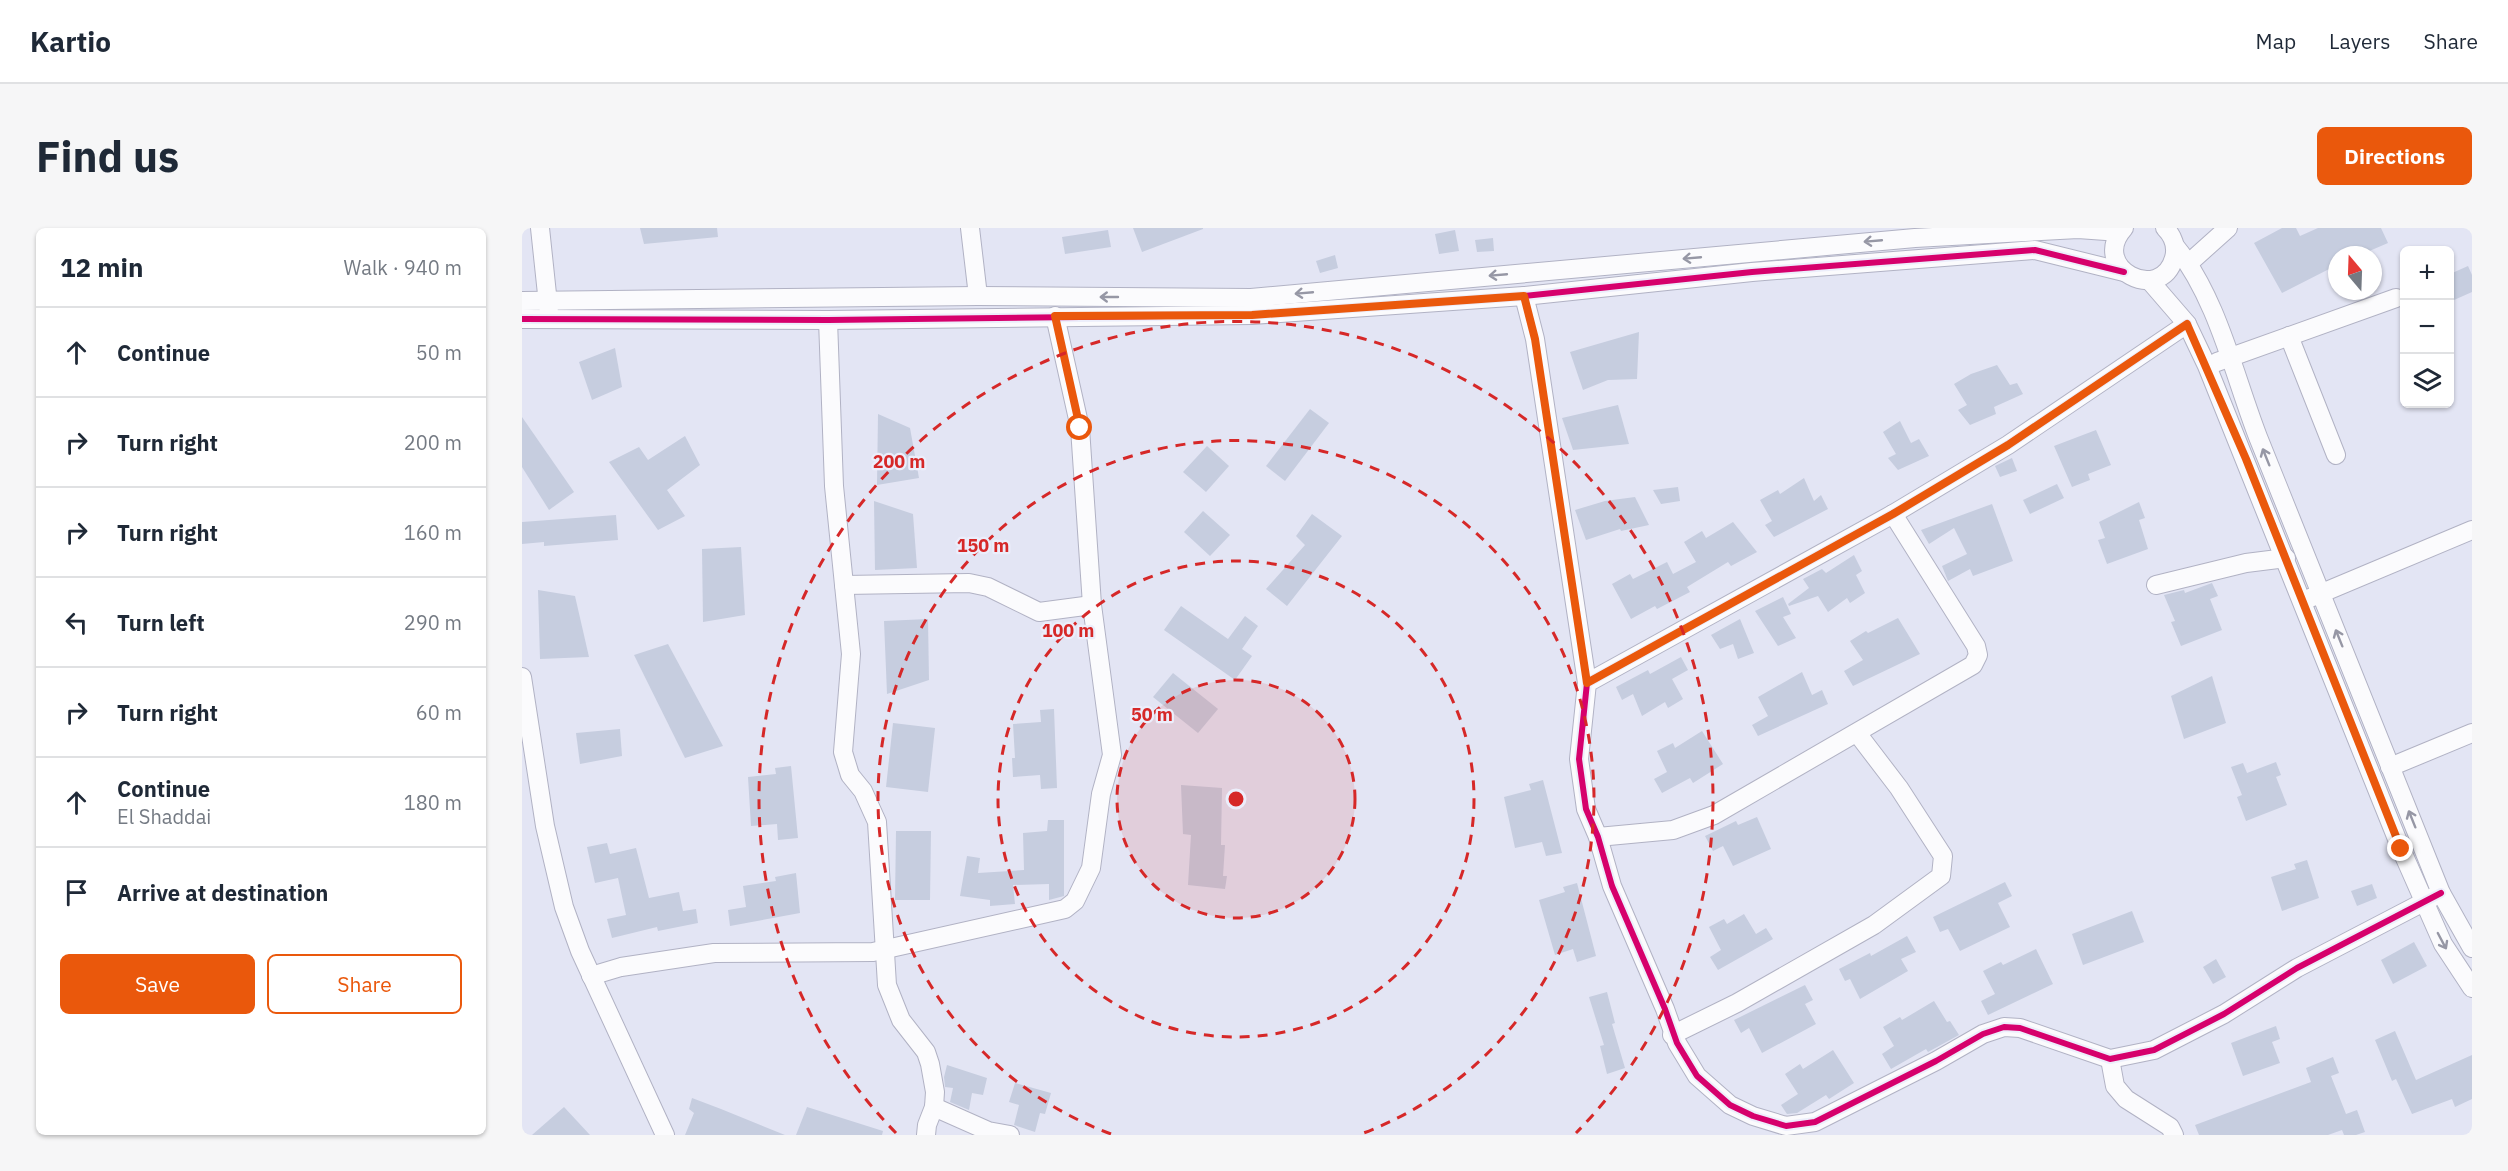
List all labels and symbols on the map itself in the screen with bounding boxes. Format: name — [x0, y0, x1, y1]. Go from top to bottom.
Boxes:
one-way arrow — [1864, 236, 1884, 247]
north arrow — [2328, 246, 2382, 300]
one-way arrow — [1683, 253, 1703, 264]
one-way arrow — [1488, 270, 1508, 281]
one-way arrow — [1294, 288, 1314, 299]
one-way arrow — [1099, 291, 1119, 303]
route start — [1066, 414, 1092, 440]
one-way arrow — [2260, 448, 2271, 467]
text: 200 m — [873, 450, 925, 473]
text: 150 m — [957, 534, 1009, 557]
text: 100 m — [1042, 619, 1094, 642]
one-way arrow — [2333, 629, 2344, 648]
text: 50 m — [1131, 703, 1173, 726]
centre of rings — [1226, 789, 1246, 809]
one-way arrow — [2405, 810, 2416, 829]
route end — [2387, 835, 2413, 861]
one-way arrow — [2436, 932, 2448, 949]

